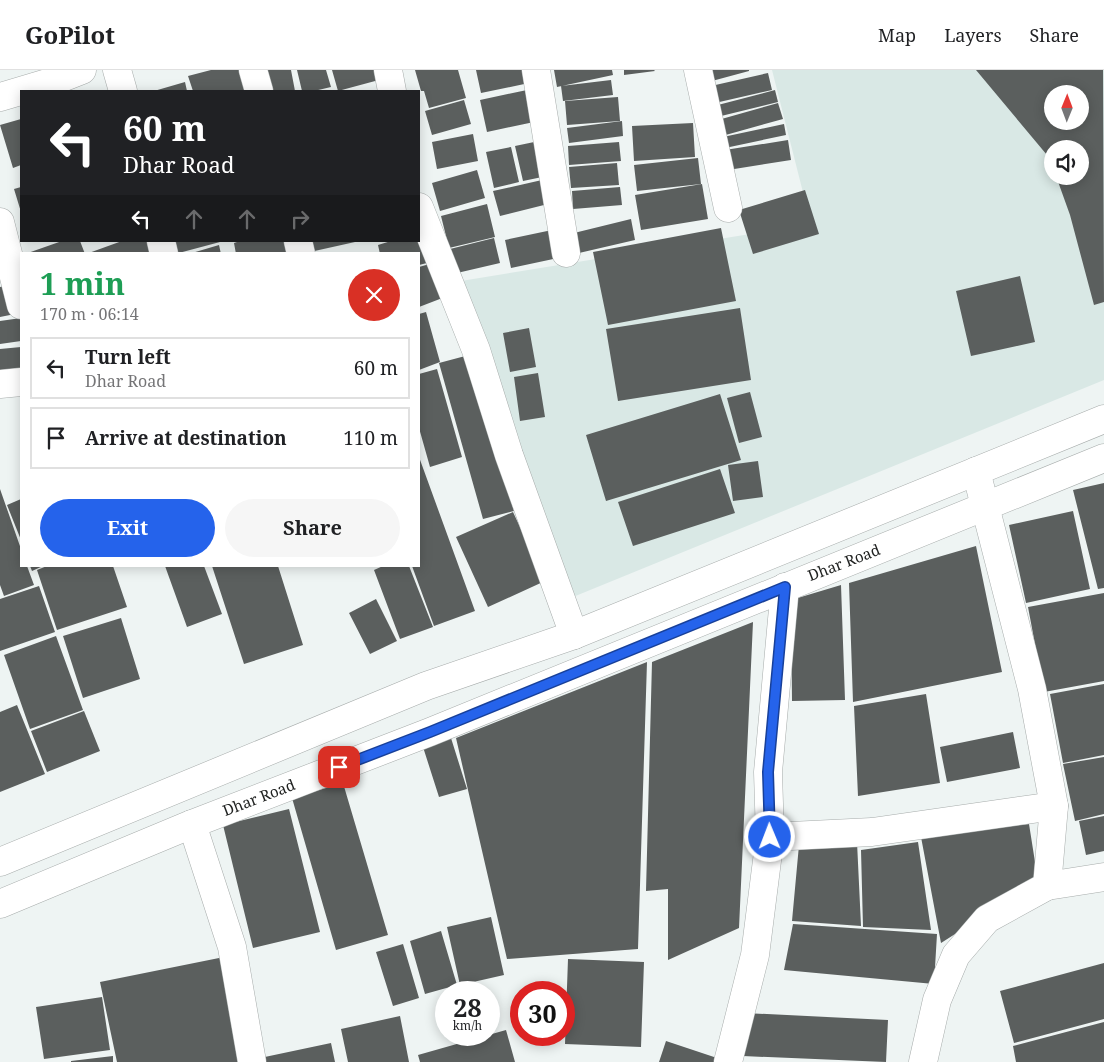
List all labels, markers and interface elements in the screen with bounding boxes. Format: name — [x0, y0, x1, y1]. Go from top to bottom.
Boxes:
text: GoPilot — [25, 18, 115, 51]
text: Map — [878, 23, 916, 47]
text: Layers — [944, 23, 1002, 47]
text: Share — [1030, 23, 1079, 47]
north arrow — [1044, 85, 1089, 130]
map controls — [1044, 85, 1089, 185]
text: 60 m — [123, 104, 206, 151]
icon: left — [40, 110, 105, 175]
button: sound — [1044, 140, 1089, 185]
text: Dhar Road — [123, 149, 234, 179]
icon: left — [127, 205, 155, 233]
icon: ahead — [180, 205, 208, 233]
icon: ahead — [233, 205, 261, 233]
icon: right — [286, 205, 314, 233]
text: 1 min — [40, 263, 125, 304]
button: close — [348, 269, 400, 321]
text: 170 m · 06:14 — [40, 303, 139, 325]
text: Turn left — [85, 344, 171, 370]
icon: left — [42, 354, 70, 382]
text: 60 m — [354, 355, 398, 381]
text: Dhar Road — [85, 370, 166, 392]
icon: arrive — [42, 424, 70, 452]
text: Arrive at destination — [85, 425, 287, 451]
text: 110 m — [343, 425, 398, 451]
button: Exit — [40, 499, 215, 557]
button: Share — [225, 499, 400, 557]
street label: Dhar Road — [805, 539, 883, 585]
pin — [318, 746, 360, 788]
icon: arrive — [325, 753, 353, 781]
street label: Dhar Road — [220, 774, 298, 820]
position arrow — [743, 810, 795, 862]
speed limit sign: 30 — [510, 981, 575, 1046]
text: 28 — [453, 990, 482, 1024]
text: km/h — [453, 1017, 482, 1034]

